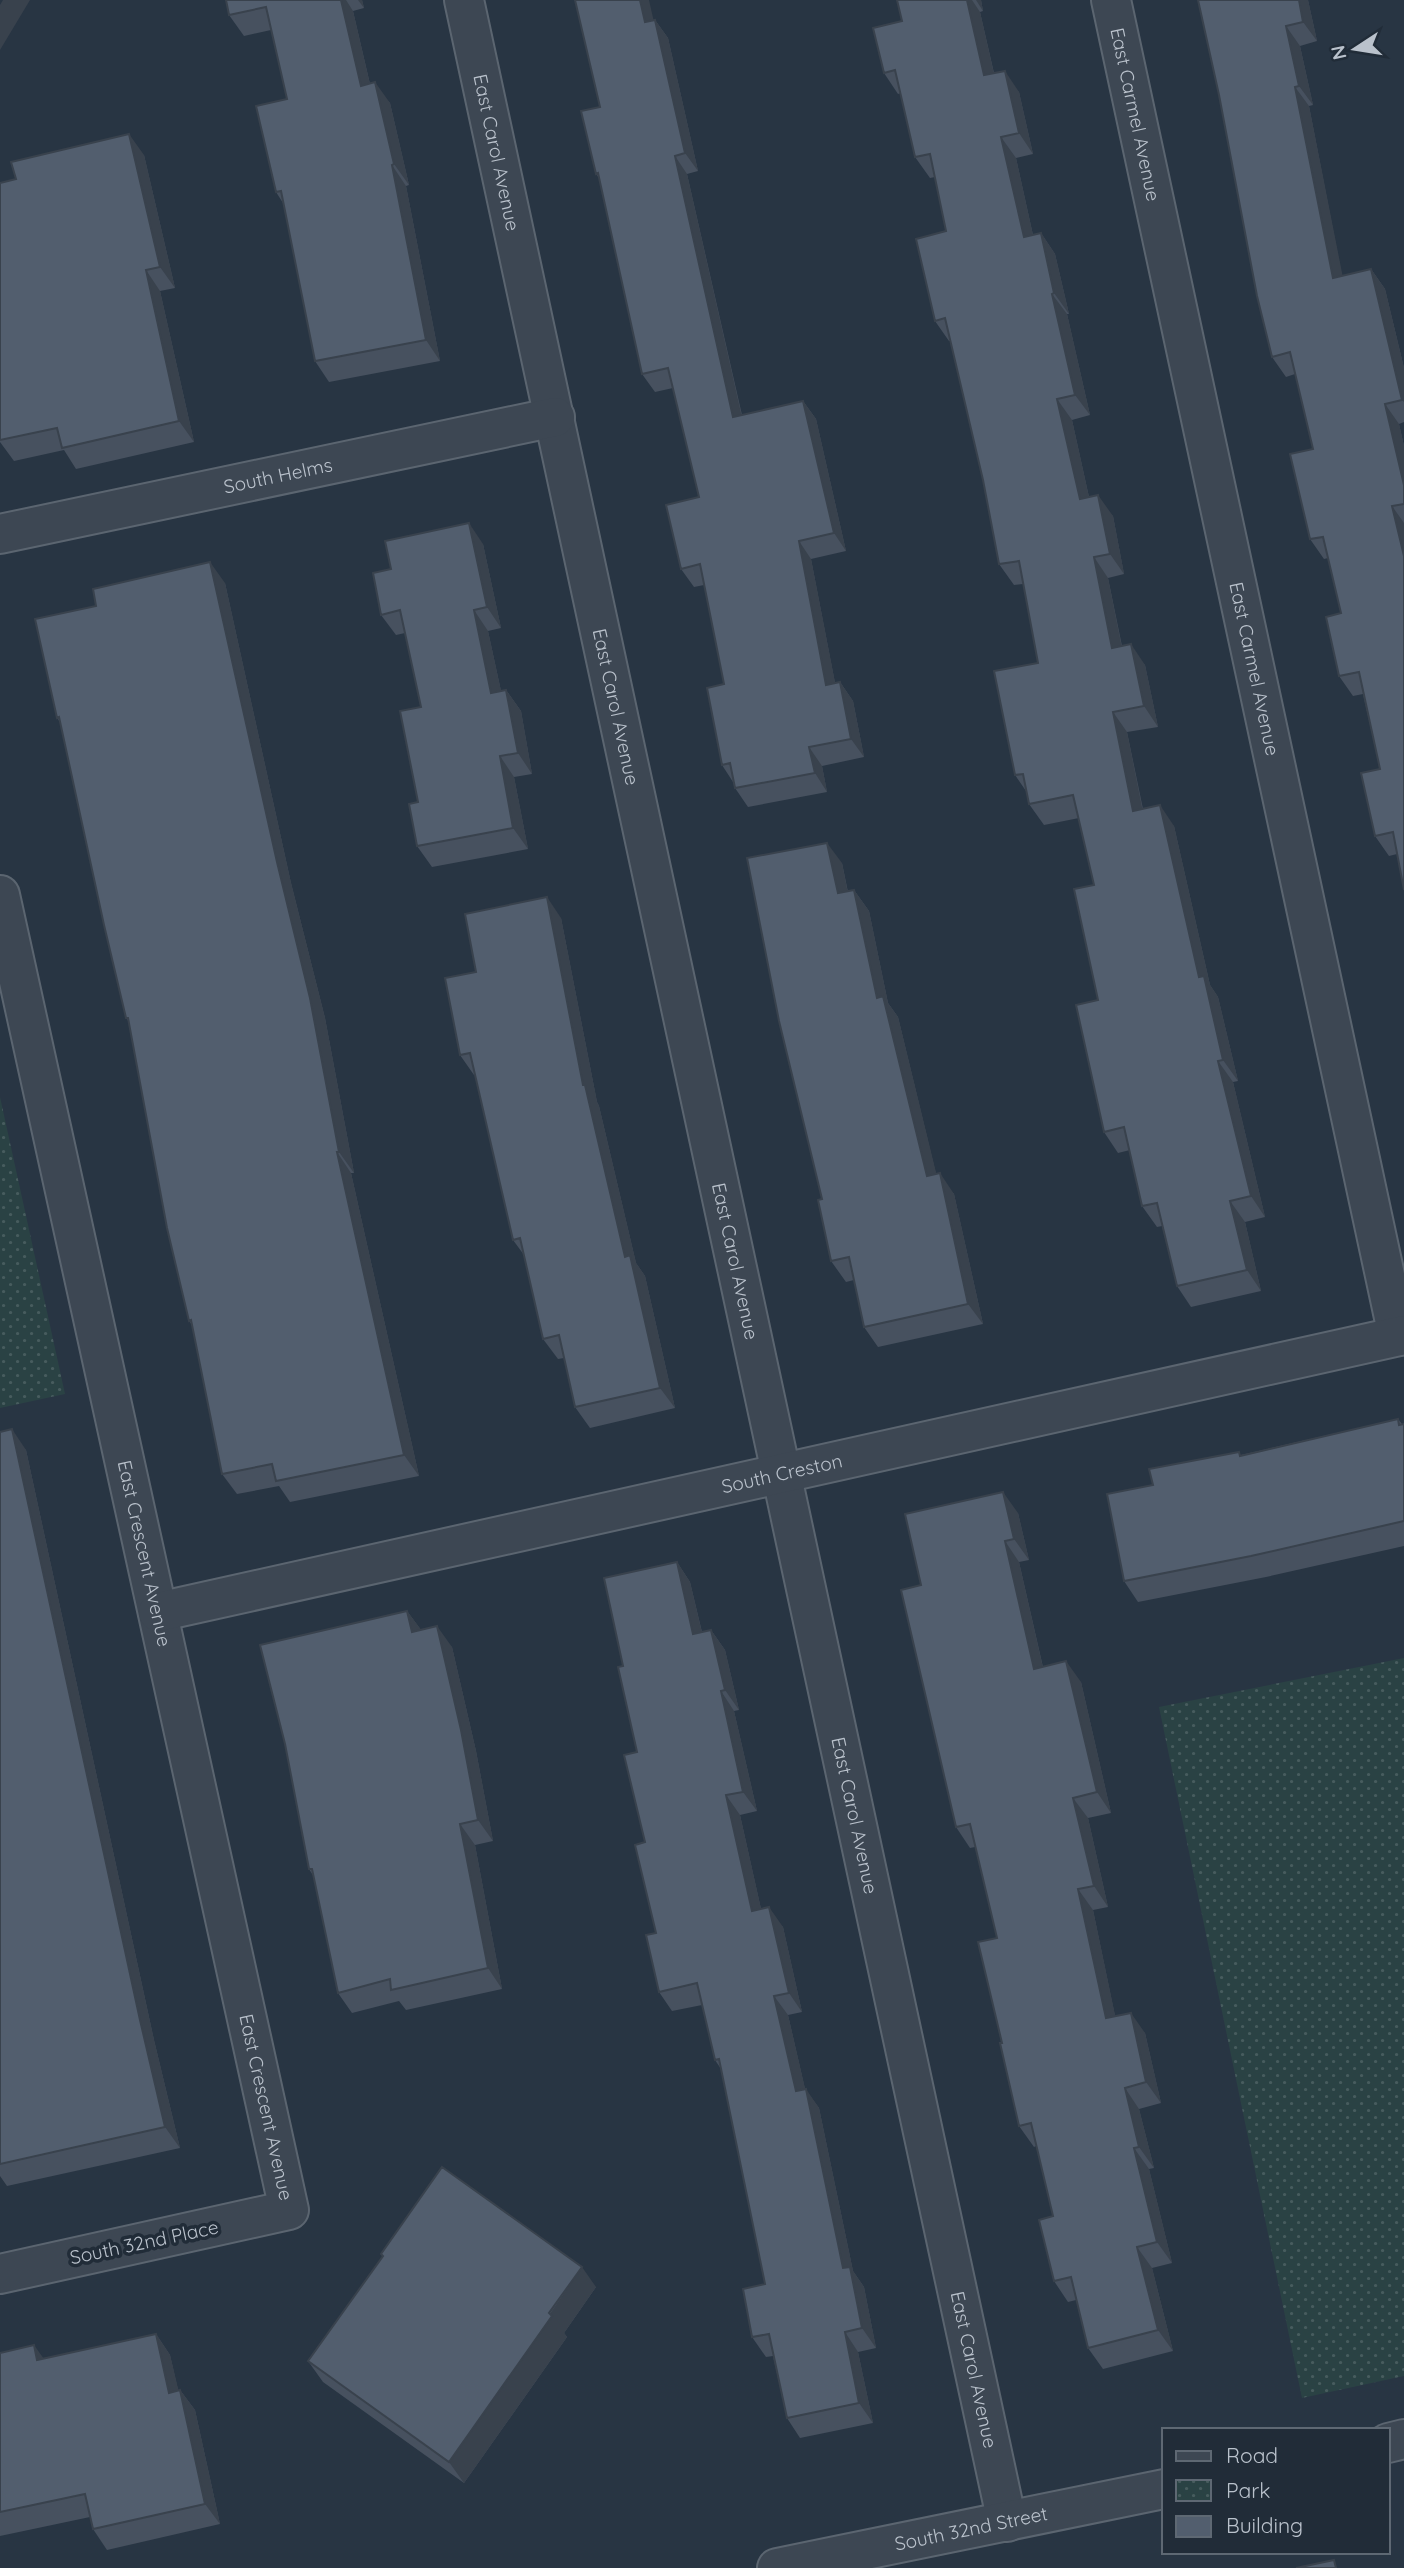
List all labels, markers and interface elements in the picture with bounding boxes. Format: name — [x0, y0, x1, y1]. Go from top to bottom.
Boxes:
north arrow — [1320, 14, 1390, 84]
street label: East Carmel Avenue — [1105, 25, 1166, 203]
text: N — [1325, 43, 1352, 62]
street label: East Carol Avenue — [468, 72, 525, 233]
street label: South Helms — [221, 452, 334, 499]
street label: East Carmel Avenue — [1224, 580, 1285, 758]
street label: East Carol Avenue — [588, 626, 645, 787]
street label: East Carol Avenue — [707, 1180, 764, 1342]
street label: South Creston — [719, 1448, 845, 1498]
street label: East Crescent Avenue — [113, 1458, 177, 1649]
street label: East Carol Avenue — [826, 1735, 883, 1896]
street label: East Crescent Avenue — [234, 2012, 299, 2202]
street label: South 32nd Place — [67, 2215, 221, 2269]
street label: East Carol Avenue — [946, 2289, 1003, 2450]
legend — [1162, 2428, 1390, 2554]
text: Road — [1226, 2442, 1278, 2468]
text: Park — [1226, 2477, 1270, 2503]
street label: South 32nd Street — [892, 2501, 1050, 2556]
text: Building — [1226, 2512, 1303, 2538]

